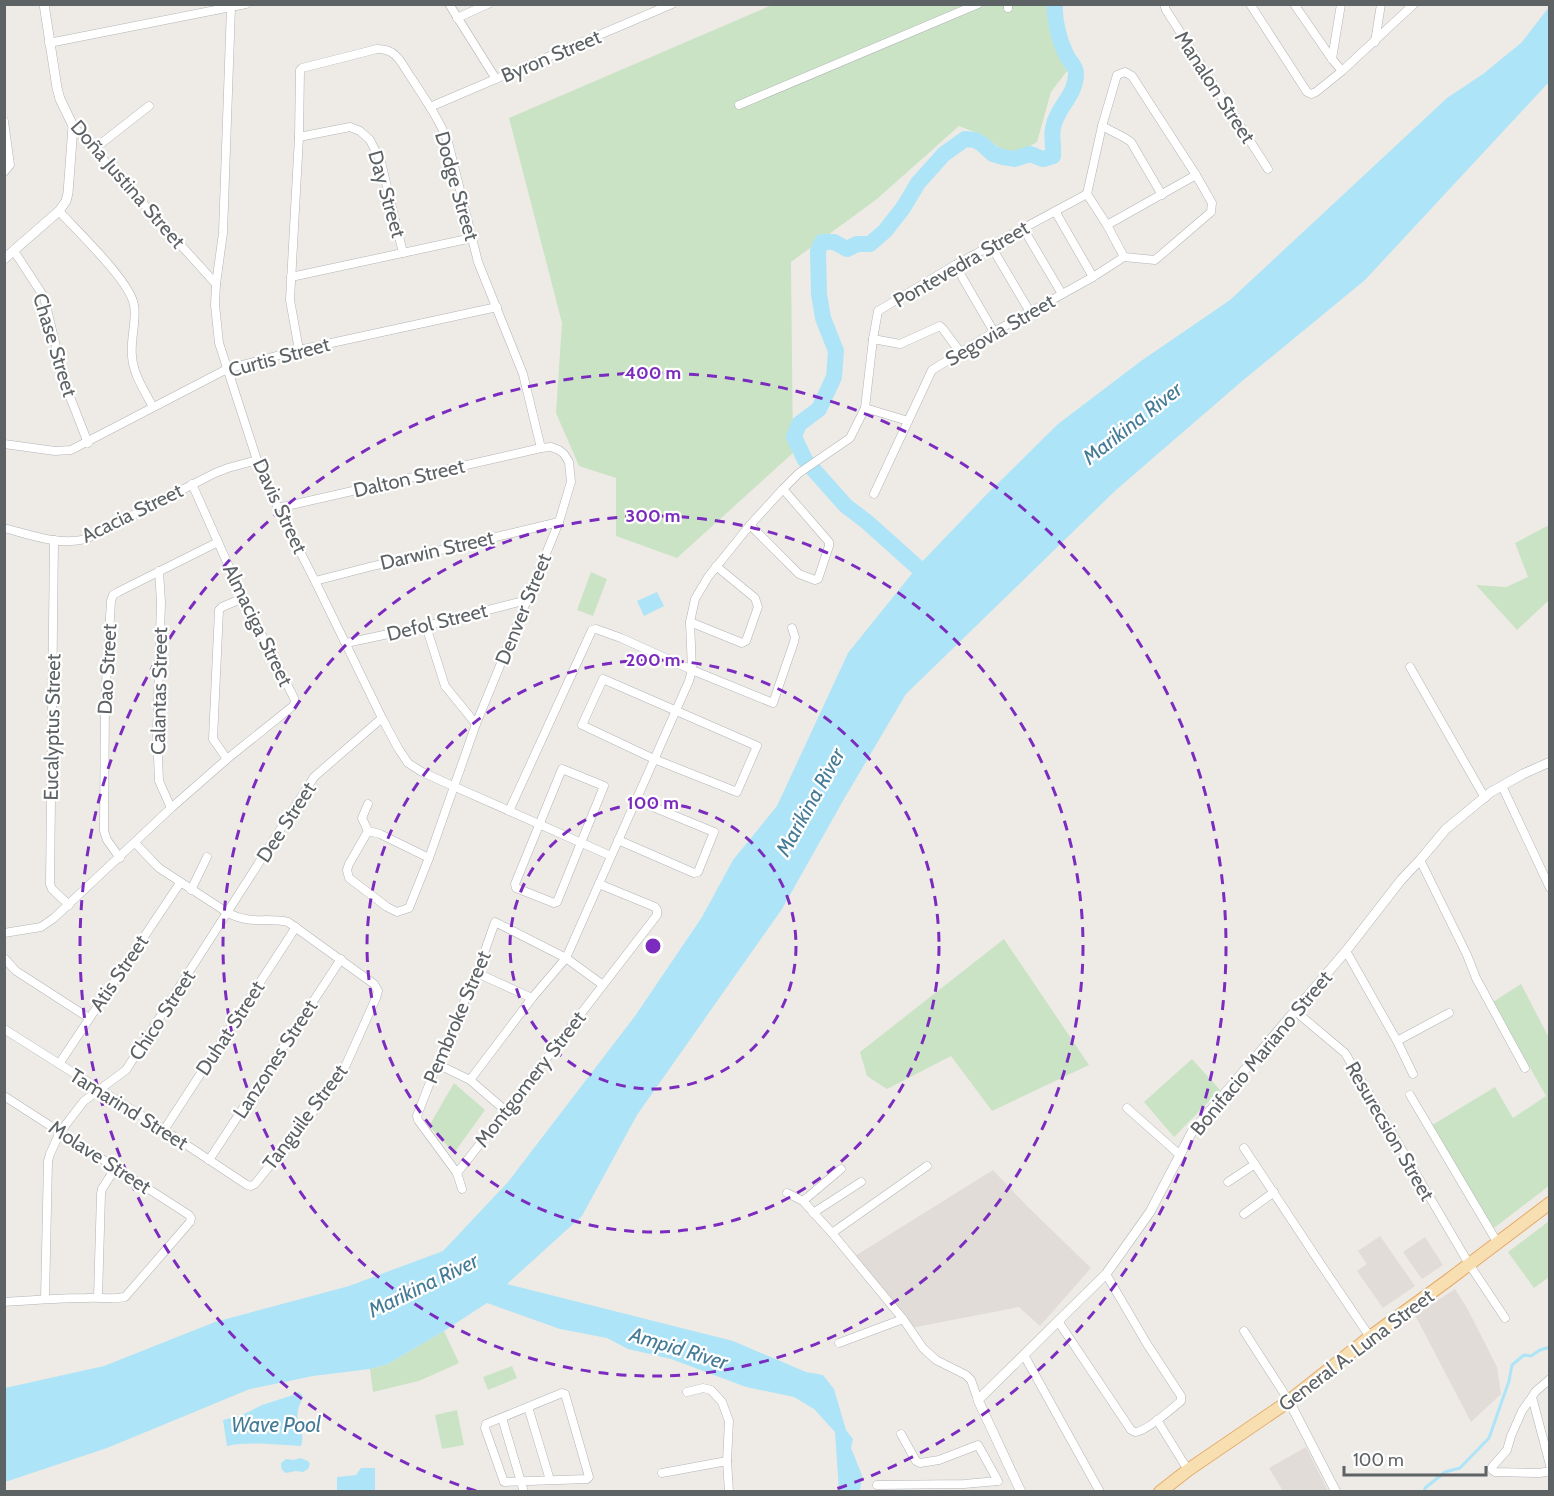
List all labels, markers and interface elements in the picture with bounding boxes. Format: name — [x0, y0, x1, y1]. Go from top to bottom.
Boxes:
street label: Byron Street — [498, 24, 605, 88]
street label: Manalon Street — [1170, 26, 1260, 148]
street label: Doña Justina Street — [66, 115, 190, 253]
street label: Dodge Street — [430, 129, 484, 244]
street label: Day Street — [363, 148, 411, 241]
street label: Pontevedra Street — [889, 215, 1033, 313]
street label: Segovia Street — [941, 289, 1059, 371]
street label: Chase Street — [28, 290, 82, 400]
street label: Curtis Street — [226, 332, 333, 382]
text: 400 m — [625, 362, 681, 384]
water label: Marikina River — [1077, 375, 1188, 470]
street label: Dalton Street — [351, 454, 467, 502]
street label: Davis Street — [248, 455, 313, 557]
street label: Acacia Street — [77, 478, 187, 548]
text: 300 m — [626, 505, 680, 527]
street label: Darwin Street — [378, 525, 497, 575]
street label: Denver Street — [490, 550, 556, 668]
street label: Almaciga Street — [218, 560, 298, 690]
street label: Defol Street — [384, 598, 490, 646]
street label: Dao Street — [93, 623, 121, 715]
street label: Calantas Street — [146, 627, 172, 755]
text: 200 m — [626, 649, 680, 671]
street label: Eucalyptus Street — [39, 653, 65, 801]
water label: Marikina River — [770, 742, 851, 861]
street label: Dee Street — [251, 777, 321, 867]
text: 100 m — [627, 792, 679, 814]
street label: Atis Street — [85, 930, 153, 1016]
centre of rings — [643, 936, 663, 956]
street label: Pembroke Street — [418, 947, 496, 1087]
street label: Chico Street — [124, 965, 200, 1065]
street label: Bonifacio Mariano Street — [1185, 966, 1337, 1140]
street label: Duhat Street — [191, 976, 270, 1080]
street label: Lanzones Street — [228, 995, 322, 1123]
street label: Montgomery Street — [469, 1006, 591, 1152]
street label: Resurecsion Street — [1340, 1057, 1440, 1205]
street label: Tanguile Street — [258, 1059, 353, 1174]
street label: Tamarind Street — [65, 1063, 193, 1155]
street label: Molave Street — [45, 1115, 156, 1199]
water label: Marikina River — [363, 1247, 483, 1323]
street label: General A. Luna Street — [1274, 1284, 1439, 1416]
water label: Ampid River — [626, 1321, 732, 1375]
water label: Wave Pool — [231, 1412, 321, 1437]
scale bar — [1344, 1439, 1486, 1477]
text: 100 m — [1353, 1449, 1404, 1471]

